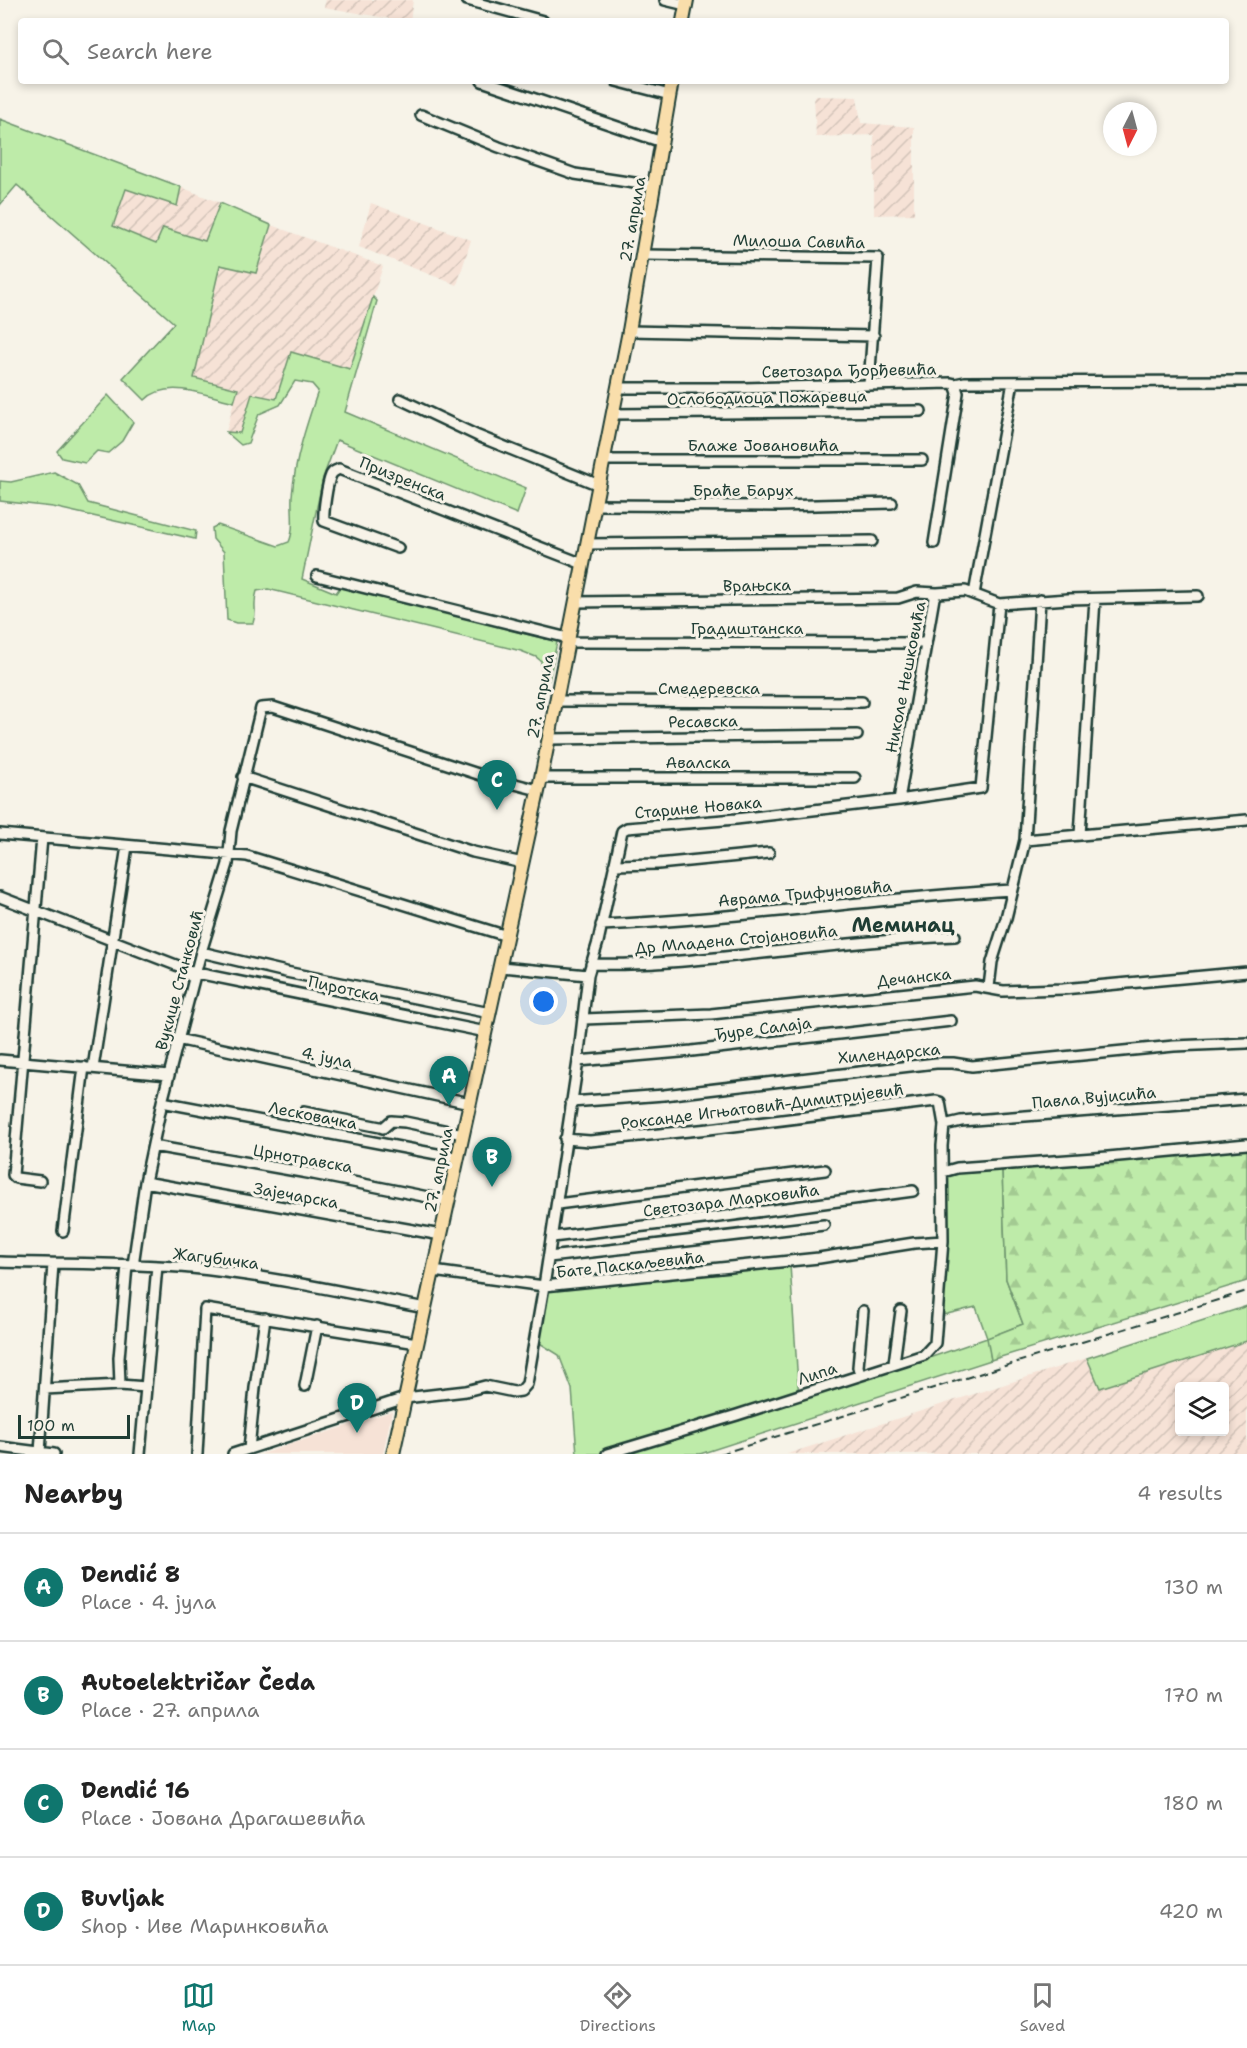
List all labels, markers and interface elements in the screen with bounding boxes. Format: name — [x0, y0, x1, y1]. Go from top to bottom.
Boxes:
search box — [18, 18, 1229, 84]
icon: search — [39, 35, 72, 68]
text: Search here — [87, 37, 213, 66]
north arrow — [1103, 102, 1157, 156]
street label: 27. априла — [615, 175, 650, 264]
street label: Милоша Савића — [733, 230, 865, 253]
street label: Светозара Ђорђевића — [762, 358, 936, 383]
street label: Ослободиоца Пожаревца — [667, 385, 867, 410]
street label: Блаже Јовановића — [687, 435, 839, 456]
street label: Призренска — [356, 452, 449, 505]
street label: Браће Барух — [693, 480, 793, 501]
street label: Врањска — [723, 574, 791, 597]
street label: Николе Нешковића — [880, 599, 931, 755]
street label: Градиштанска — [691, 618, 803, 639]
street label: 27. априла — [522, 652, 559, 741]
street label: Смедеревска — [658, 678, 760, 699]
street label: Ресавска — [668, 710, 738, 733]
street label: Авалска — [665, 752, 731, 773]
pin: C — [478, 760, 516, 810]
street label: Старине Новака — [634, 791, 763, 824]
street label: Аврама Трифуновића — [717, 875, 893, 912]
street label: Вукице Станковић — [151, 908, 208, 1053]
district label: Меминац — [852, 912, 955, 938]
street label: Др Младена Стојановића — [634, 920, 838, 959]
street label: Дечанска — [876, 963, 952, 992]
street label: Пиротска — [306, 971, 382, 1006]
your location — [529, 987, 558, 1016]
street label: Ђуре Салаја — [713, 1012, 813, 1045]
street label: Хилендарска — [837, 1039, 941, 1068]
street label: 4. јула — [299, 1042, 354, 1073]
pin: A — [430, 1056, 468, 1106]
street label: Роксанде Игњатовић-Димитријевић — [619, 1079, 905, 1134]
street label: Павла Вујисића — [1031, 1082, 1157, 1113]
street label: Лесковачка — [267, 1097, 359, 1134]
street label: 27. априла — [419, 1126, 458, 1215]
pin: B — [472, 1138, 512, 1187]
street label: Црнотравска — [251, 1139, 354, 1178]
street label: Зајечарска — [252, 1178, 340, 1213]
street label: Светозара Марковића — [642, 1179, 820, 1222]
street label: Жагубичка — [172, 1243, 260, 1274]
street label: Бате Паскаљевића — [555, 1246, 705, 1283]
street label: Липа — [795, 1357, 839, 1390]
map controls — [1175, 1382, 1229, 1436]
button: layers — [1175, 1382, 1229, 1436]
pin: D — [338, 1384, 376, 1433]
scale bar — [18, 1412, 130, 1440]
text: 100 m — [27, 1415, 75, 1436]
text: Nearby — [24, 1476, 123, 1511]
text: 4 results — [1137, 1480, 1223, 1506]
text: Dendić 8 — [81, 1560, 180, 1589]
text: A — [36, 1574, 51, 1600]
text: 130 m — [1164, 1574, 1223, 1600]
text: Place · 4. јула — [81, 1589, 216, 1615]
text: Autoelektričar Čeda — [81, 1668, 315, 1697]
text: B — [37, 1682, 50, 1708]
text: 170 m — [1164, 1682, 1223, 1708]
text: Place · 27. априла — [81, 1697, 259, 1723]
text: Dendić 16 — [81, 1776, 190, 1805]
text: C — [37, 1790, 50, 1816]
text: 180 m — [1163, 1790, 1223, 1816]
text: Place · Јована Драгашевића — [81, 1805, 365, 1831]
text: Buvljak — [81, 1884, 165, 1913]
text: D — [36, 1898, 51, 1924]
text: 420 m — [1159, 1898, 1223, 1924]
text: Shop · Иве Маринковића — [81, 1913, 328, 1939]
tab: Map — [182, 1979, 216, 2036]
tab: Directions — [580, 1979, 656, 2036]
tab: Saved — [1020, 1979, 1065, 2036]

